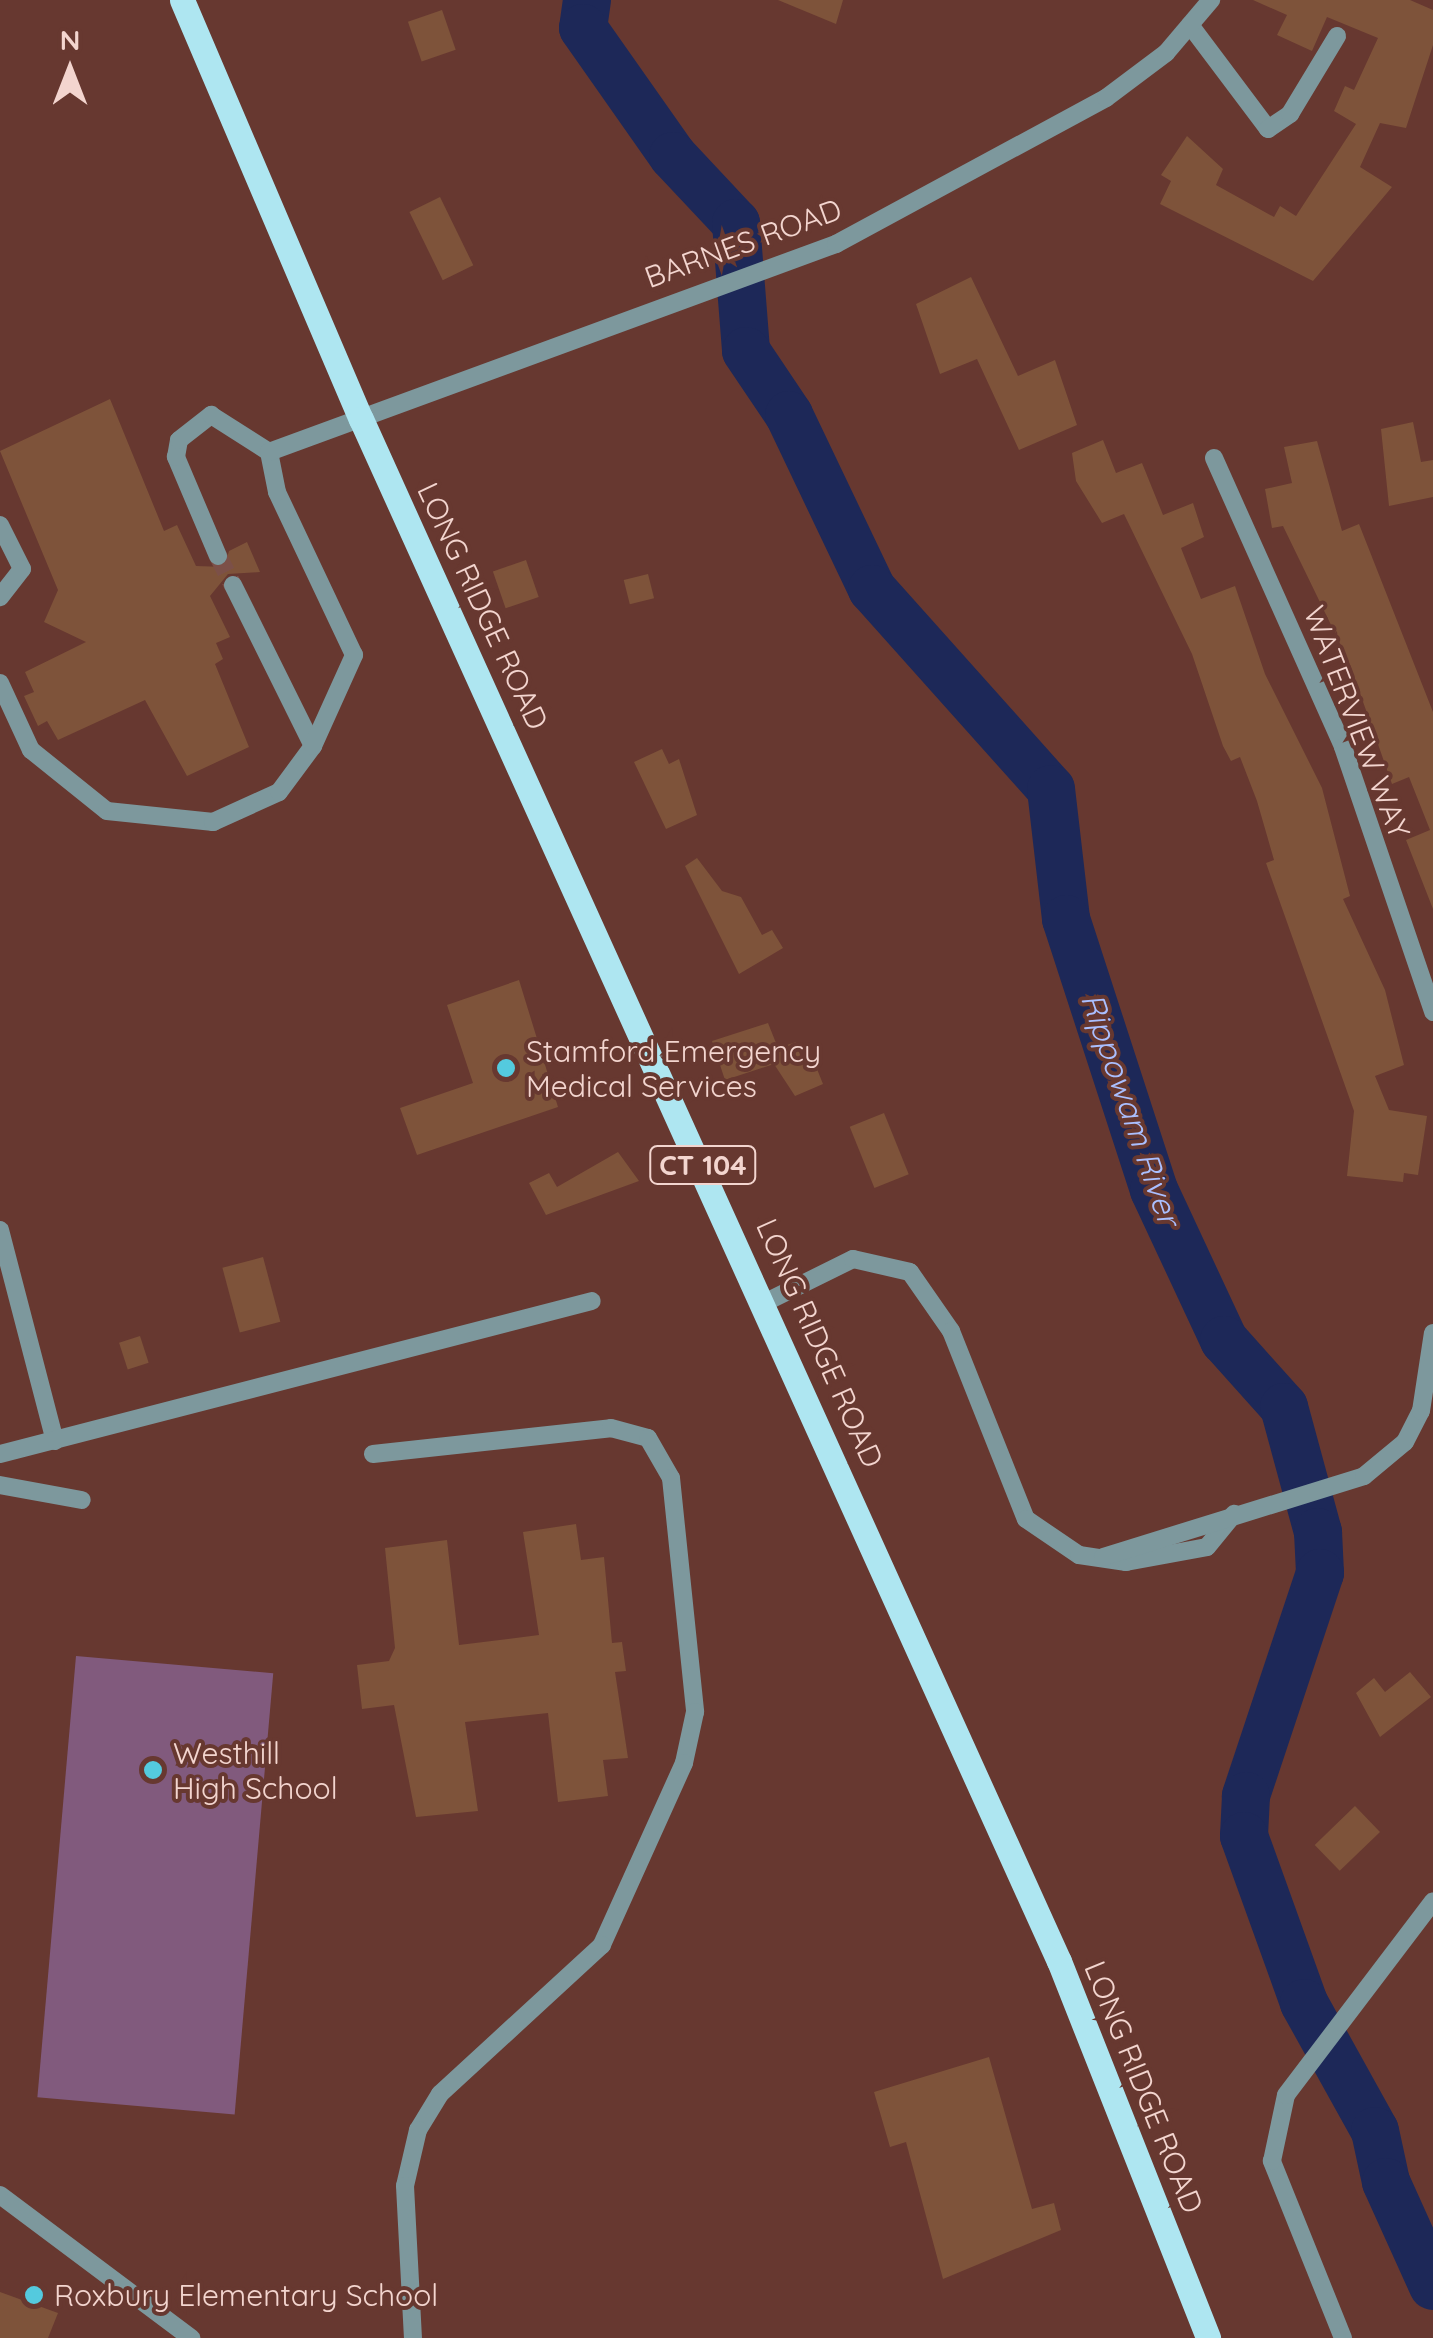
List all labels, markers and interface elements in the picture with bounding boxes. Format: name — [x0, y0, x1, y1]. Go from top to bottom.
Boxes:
north arrow — [20, 20, 120, 120]
text: N — [60, 22, 80, 57]
street label: BARNES ROAD — [640, 191, 846, 295]
street label: LONG RIDGE ROAD — [410, 477, 556, 735]
street label: WATERVIEW WAY — [1296, 601, 1418, 843]
water label: Rippowam River — [1073, 988, 1189, 1230]
place label: Stamford Emergency Medical Services — [526, 1033, 821, 1104]
marker: Stamford Emergency Medical Services — [495, 1057, 517, 1079]
road number: CT 104 — [648, 1142, 758, 1188]
street label: LONG RIDGE ROAD — [749, 1213, 891, 1473]
place label: Westhill High School — [173, 1735, 338, 1806]
marker: Westhill High School — [142, 1759, 164, 1781]
street label: LONG RIDGE ROAD — [1077, 1956, 1211, 2218]
place label: Roxbury Elementary School — [54, 2277, 438, 2313]
marker: Roxbury Elementary School — [23, 2284, 45, 2306]

